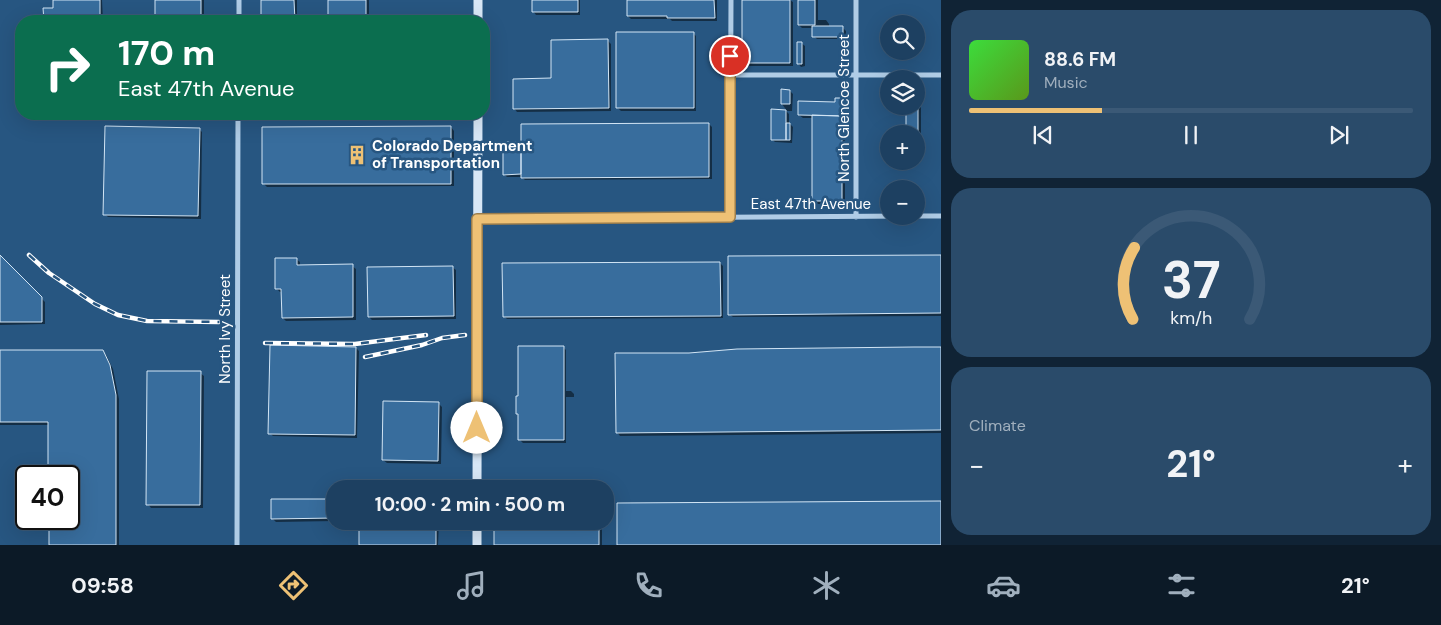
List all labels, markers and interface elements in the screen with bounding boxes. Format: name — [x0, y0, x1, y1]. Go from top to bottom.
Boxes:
map controls — [880, 15, 925, 225]
button: search — [880, 15, 925, 60]
text: 170 m — [118, 30, 215, 76]
street label: North Glencoe Street — [834, 34, 854, 182]
icon: right — [35, 35, 100, 100]
pin — [709, 35, 751, 77]
icon: arrive — [716, 42, 744, 70]
text: 88.6 FM — [1044, 47, 1116, 72]
button: layers — [880, 70, 925, 115]
text: Music — [1044, 72, 1088, 93]
text: East 47th Avenue — [118, 74, 294, 103]
icon: previous — [1029, 121, 1057, 149]
icon: pause — [1177, 121, 1205, 149]
icon: next — [1325, 121, 1353, 149]
button: + — [880, 125, 925, 170]
place label: Colorado Department of Transportation — [372, 136, 533, 173]
building icon: Colorado Department of Transportation — [346, 144, 368, 166]
button: − — [880, 180, 925, 225]
street label: East 47th Avenue — [751, 194, 871, 214]
text: 37 — [1162, 246, 1220, 314]
street label: North Ivy Street — [215, 274, 235, 384]
text: km/h — [1170, 306, 1212, 330]
position arrow — [450, 401, 502, 453]
text: Climate — [969, 415, 1026, 436]
text: 21° — [1166, 439, 1216, 489]
text: − — [969, 447, 984, 484]
text: + — [1398, 447, 1413, 484]
speed limit sign: 40 — [15, 465, 80, 530]
text: 10:00 · 2 min · 500 m — [375, 492, 565, 517]
icon: directions — [276, 568, 311, 603]
icon: music — [454, 568, 489, 603]
icon: phone — [631, 568, 666, 603]
icon: climate — [809, 568, 844, 603]
icon: car — [986, 568, 1021, 603]
icon: filters — [1164, 568, 1199, 603]
text: 09:58 — [71, 571, 134, 600]
text: 21° — [1341, 571, 1370, 600]

